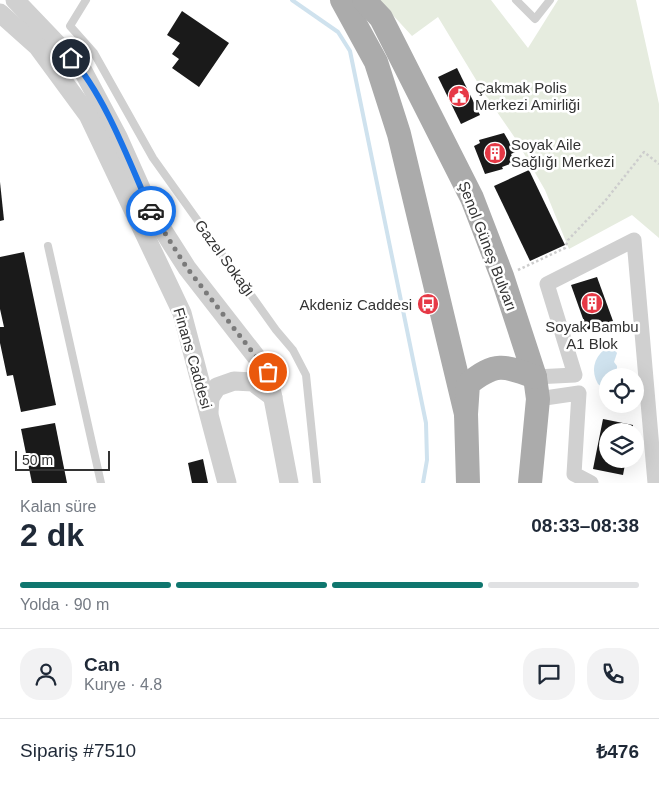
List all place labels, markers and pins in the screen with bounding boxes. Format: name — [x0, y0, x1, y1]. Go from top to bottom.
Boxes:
pin — [50, 37, 92, 79]
place label: Çakmak Polis Merkezi Amirliği — [475, 79, 580, 113]
public building icon: Çakmak Polis Merkezi Amirliği — [447, 84, 471, 108]
place label: Soyak Aile Sağlığı Merkezi — [511, 136, 614, 170]
building icon: Soyak Aile Sağlığı Merkezi — [483, 141, 507, 165]
building icon: Soyak Bambu A1 Blok — [580, 291, 604, 315]
bus stop icon: Akdeniz Caddesi — [416, 292, 440, 316]
place label: Akdeniz Caddesi — [299, 296, 412, 313]
place label: Soyak Bambu A1 Blok — [545, 318, 639, 352]
pin — [247, 351, 289, 393]

